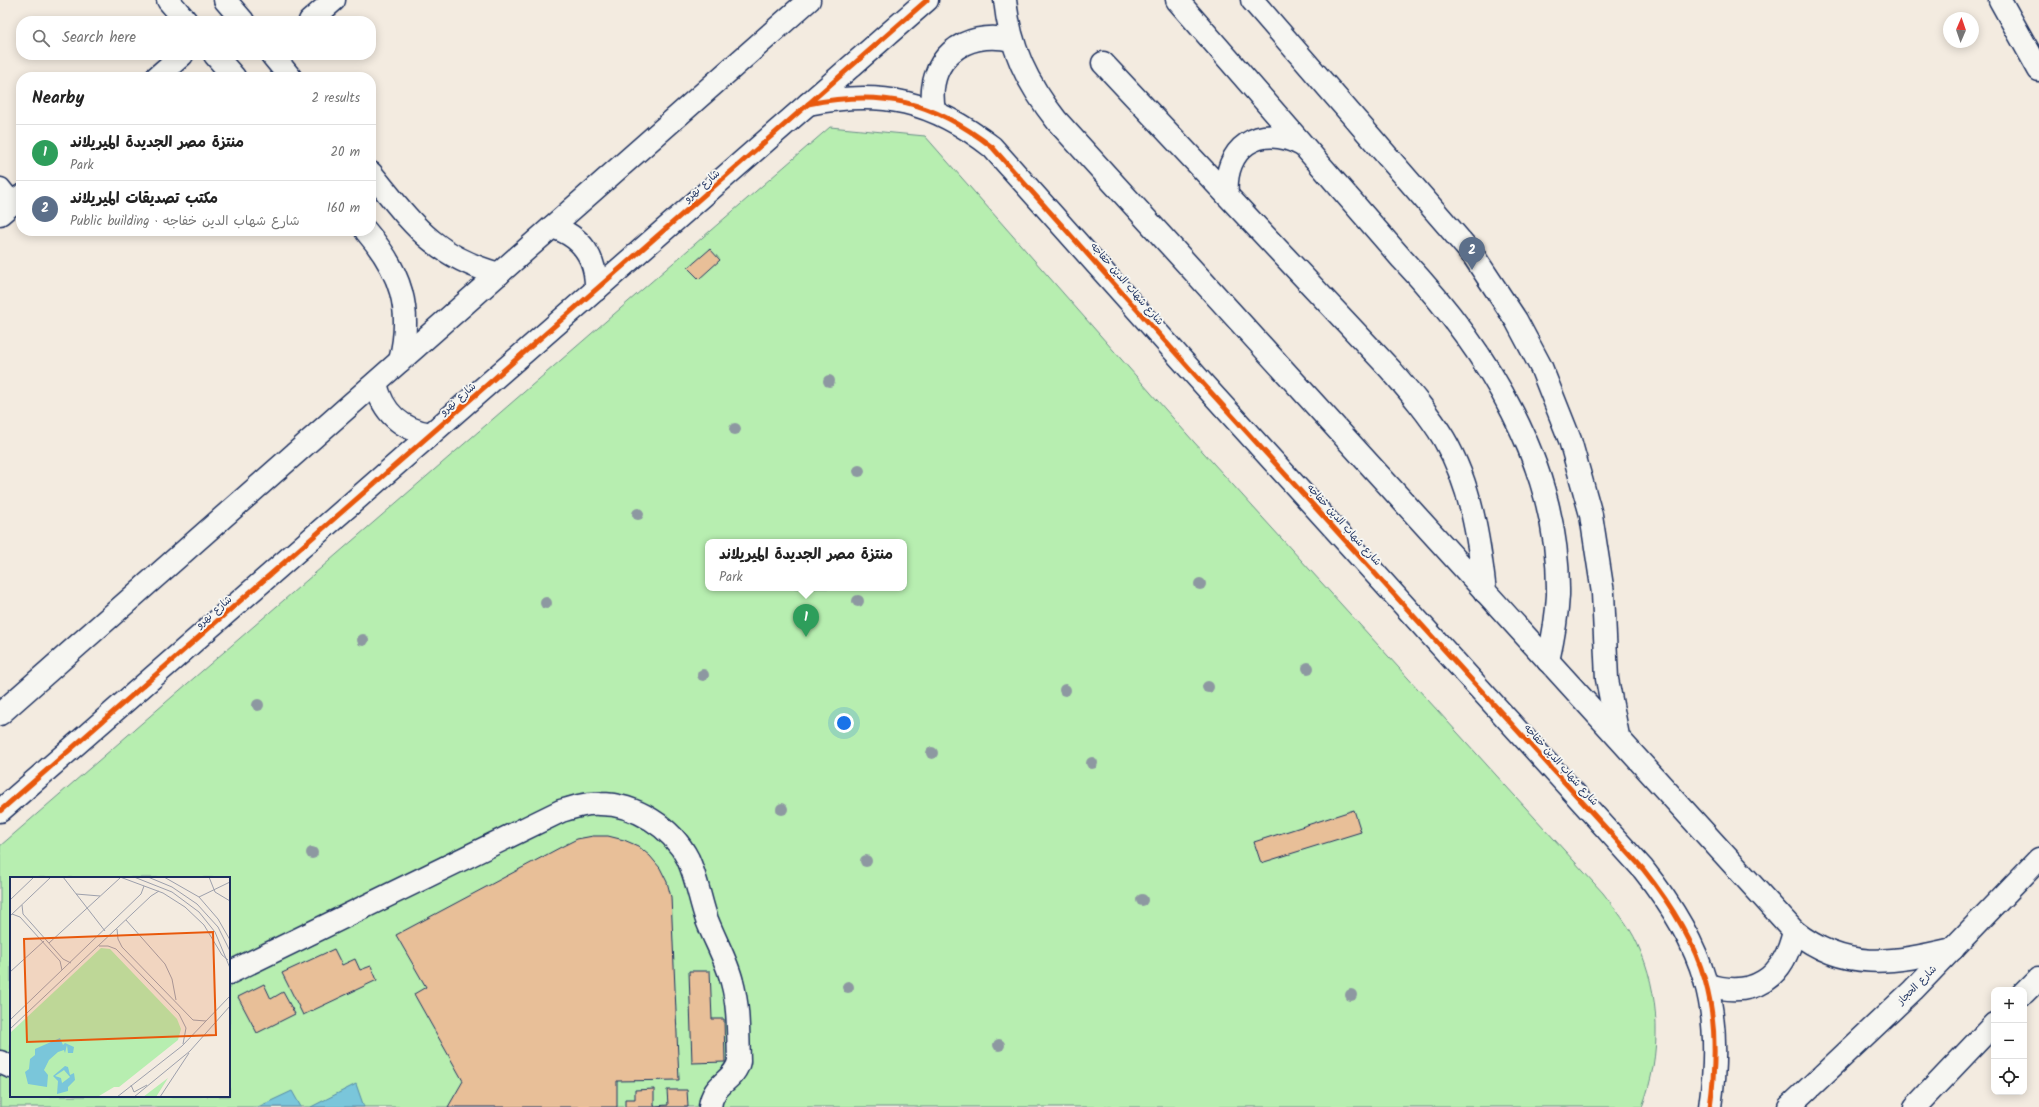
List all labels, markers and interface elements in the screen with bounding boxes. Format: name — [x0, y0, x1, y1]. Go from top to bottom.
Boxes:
north arrow — [1943, 12, 1979, 48]
search box — [16, 16, 376, 60]
text: Search here — [62, 26, 136, 50]
icon: search — [30, 27, 52, 49]
text: Nearby — [32, 85, 84, 112]
text: 2 results — [312, 88, 360, 109]
text: منتزة مصر الجديدة الميريلاند — [70, 131, 244, 155]
text: 1 — [43, 142, 47, 163]
text: 20 m — [330, 142, 360, 163]
text: Park — [70, 155, 94, 176]
street label: شارع نهرو — [680, 166, 724, 207]
text: مكتب تصديقات الميريلاند — [70, 187, 218, 211]
text: 2 — [41, 198, 49, 219]
text: 160 m — [327, 198, 360, 219]
text: Public building · شارع شهاب الدين خفاجه — [70, 211, 299, 232]
pin: 2 — [1459, 237, 1485, 270]
street label: شارع شهاب الدين خفاجه — [1087, 239, 1168, 329]
street label: شارع نهرو — [436, 379, 480, 420]
street label: شارع شهاب الدين خفاجه — [1303, 481, 1385, 570]
popup — [705, 539, 907, 591]
text: منتزة مصر الجديدة الميريلاند — [719, 543, 893, 567]
text: Park — [719, 567, 743, 588]
street label: شارع نهرو — [192, 592, 236, 633]
pin: 1 — [793, 604, 819, 637]
your location — [834, 713, 854, 733]
street label: شارع شهاب الدين خفاجه — [1520, 721, 1602, 810]
inset map — [10, 877, 230, 1097]
street label: شارع الحجاز — [1893, 961, 1941, 1009]
map controls — [1991, 987, 2027, 1095]
button: + — [1991, 987, 2027, 1023]
button: − — [1991, 1023, 2027, 1059]
button: locate — [1991, 1059, 2027, 1095]

